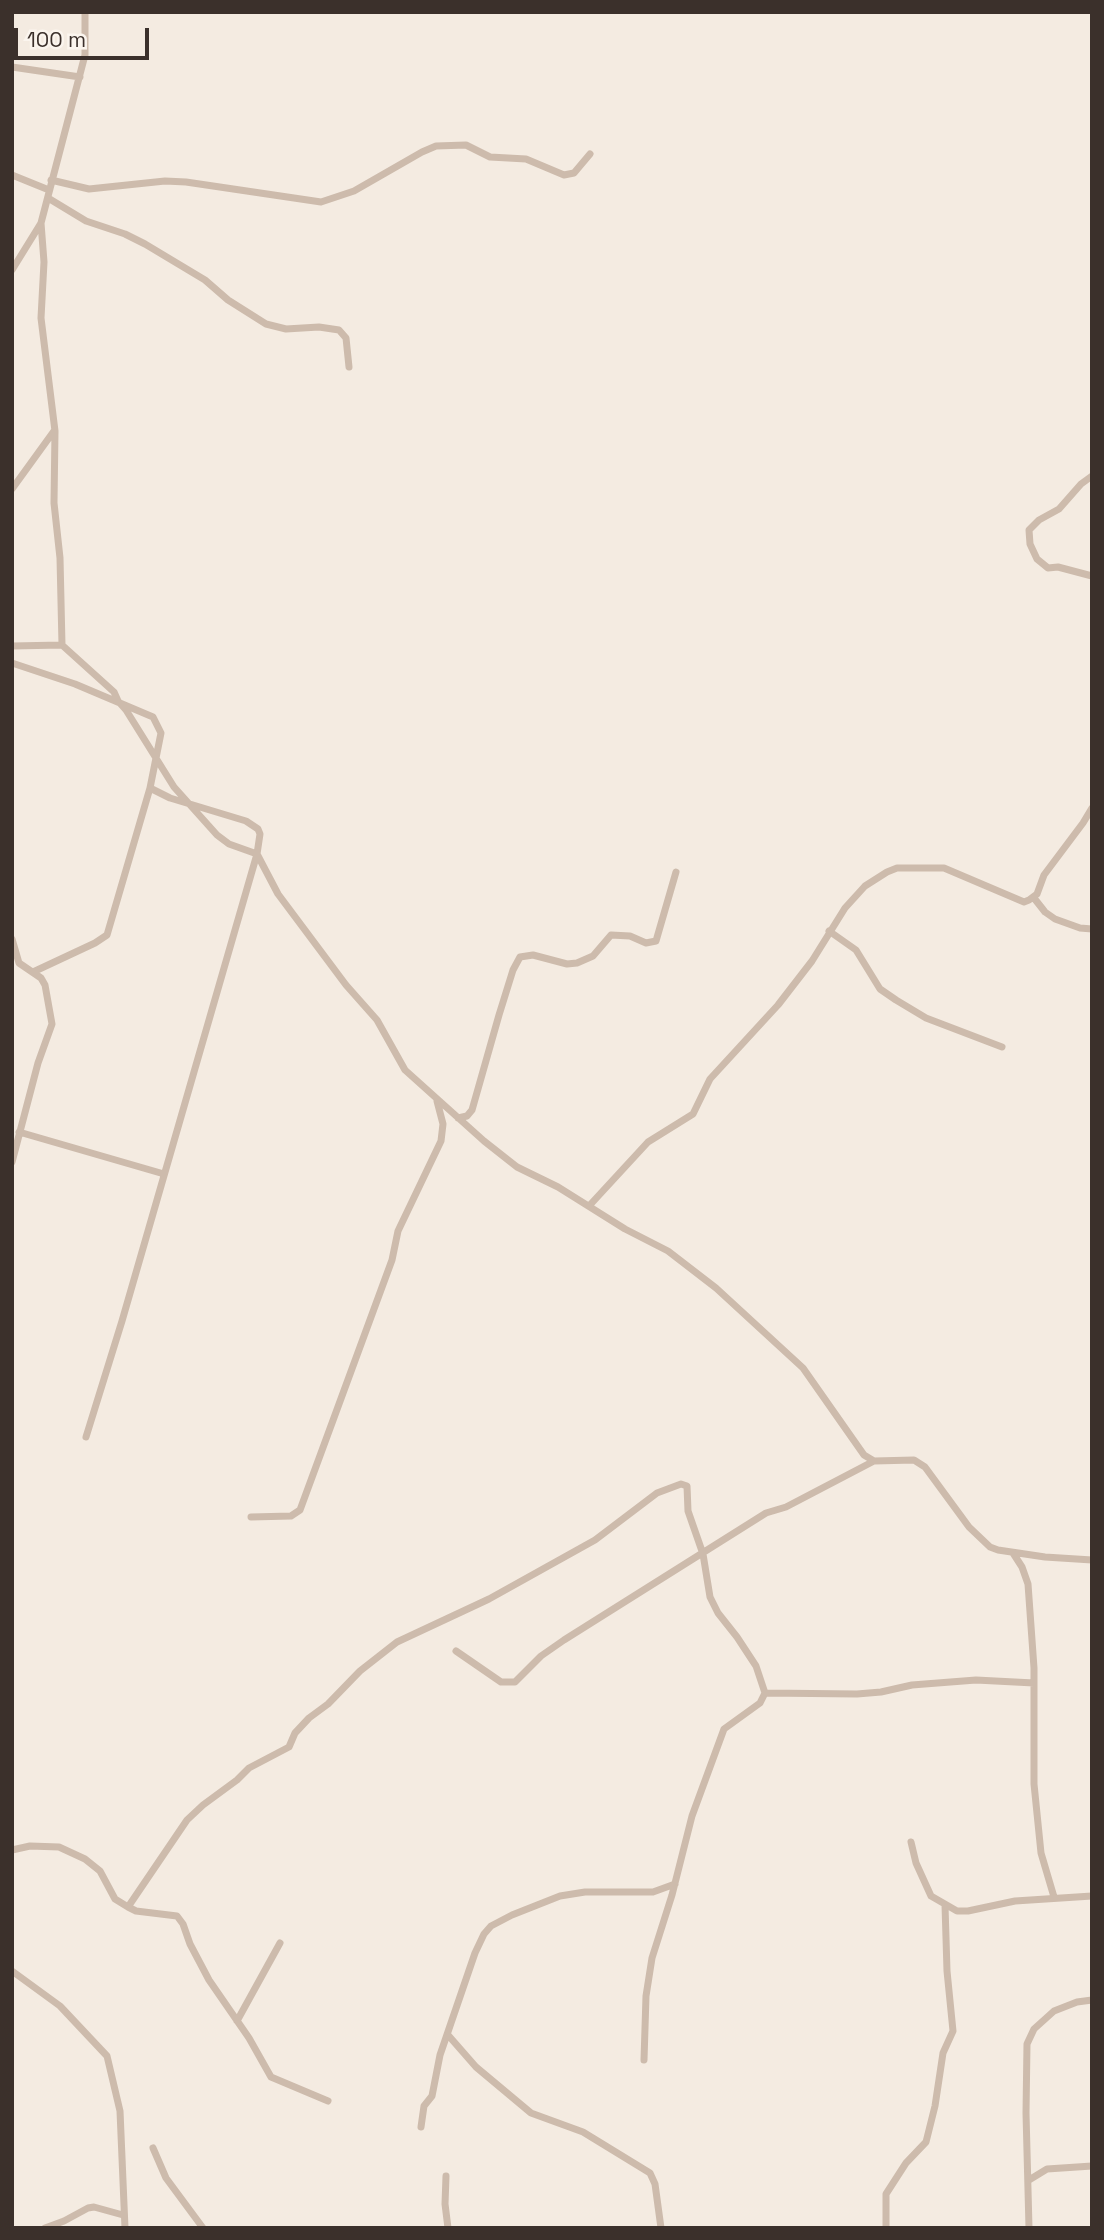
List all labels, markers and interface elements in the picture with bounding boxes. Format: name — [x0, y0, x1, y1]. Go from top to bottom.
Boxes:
scale bar — [18, 14, 152, 58]
text: 100 m — [27, 26, 86, 53]

